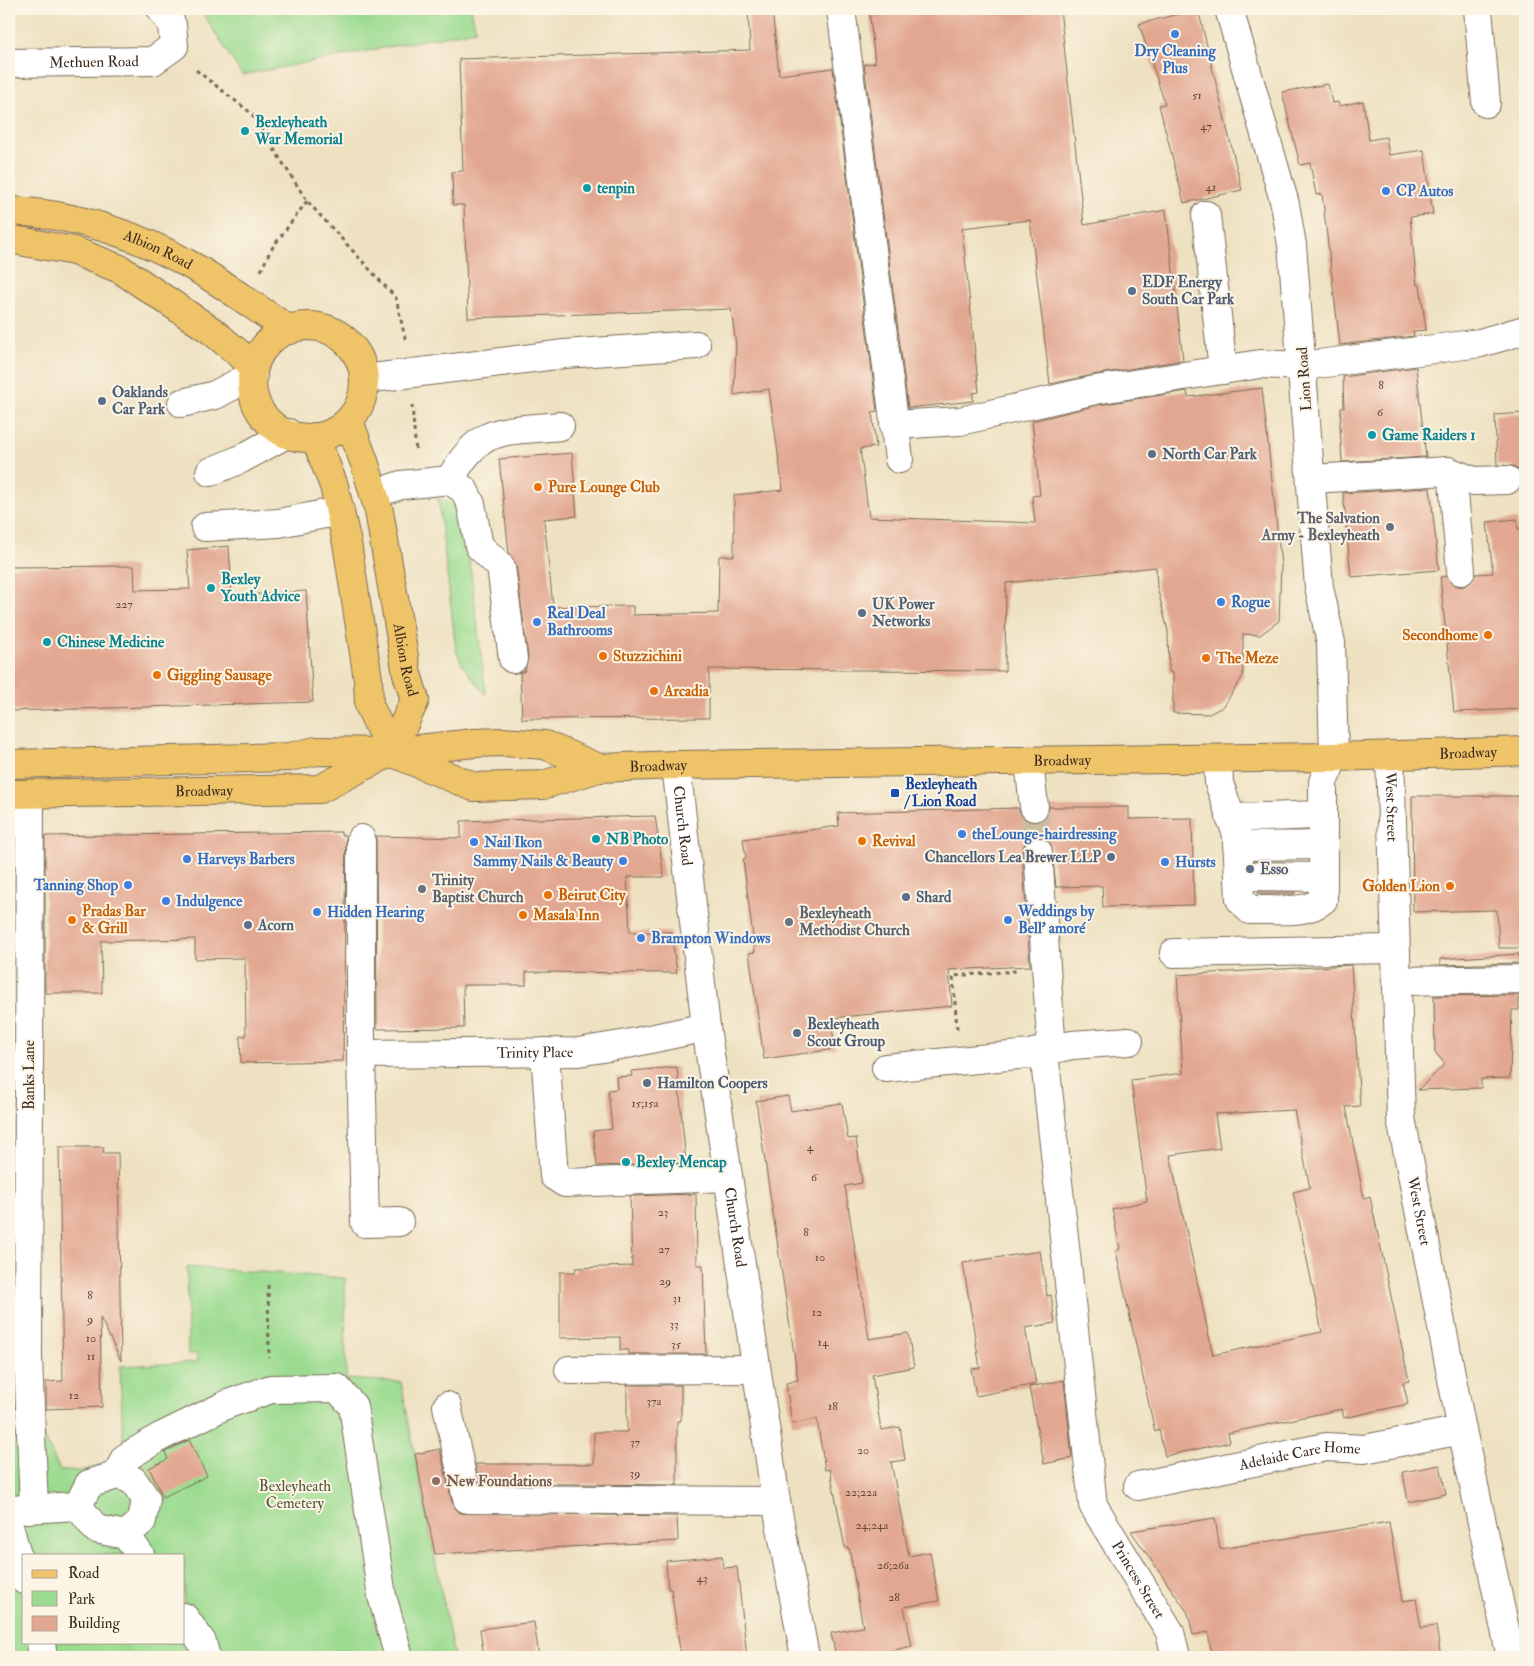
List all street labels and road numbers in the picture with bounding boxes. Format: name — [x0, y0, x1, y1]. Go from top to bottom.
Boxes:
street label: Methuen Road — [49, 52, 140, 72]
street label: Albion Road — [120, 226, 196, 274]
street label: Lion Road — [1293, 346, 1316, 412]
street label: Albion Road — [388, 621, 422, 699]
street label: Broadway — [1439, 743, 1498, 764]
street label: Broadway — [1033, 751, 1092, 771]
street label: Broadway — [629, 756, 688, 777]
street label: West Street — [1380, 771, 1402, 842]
street label: Broadway — [175, 781, 233, 801]
street label: Church Road — [668, 785, 697, 867]
street label: Banks Lane — [20, 1040, 39, 1110]
street label: Trinity Place — [497, 1043, 573, 1063]
street label: West Street — [1403, 1174, 1435, 1247]
street label: Church Road — [720, 1186, 750, 1269]
street label: Adelaide Care Home — [1236, 1438, 1361, 1475]
street label: Princess Street — [1107, 1537, 1169, 1623]

